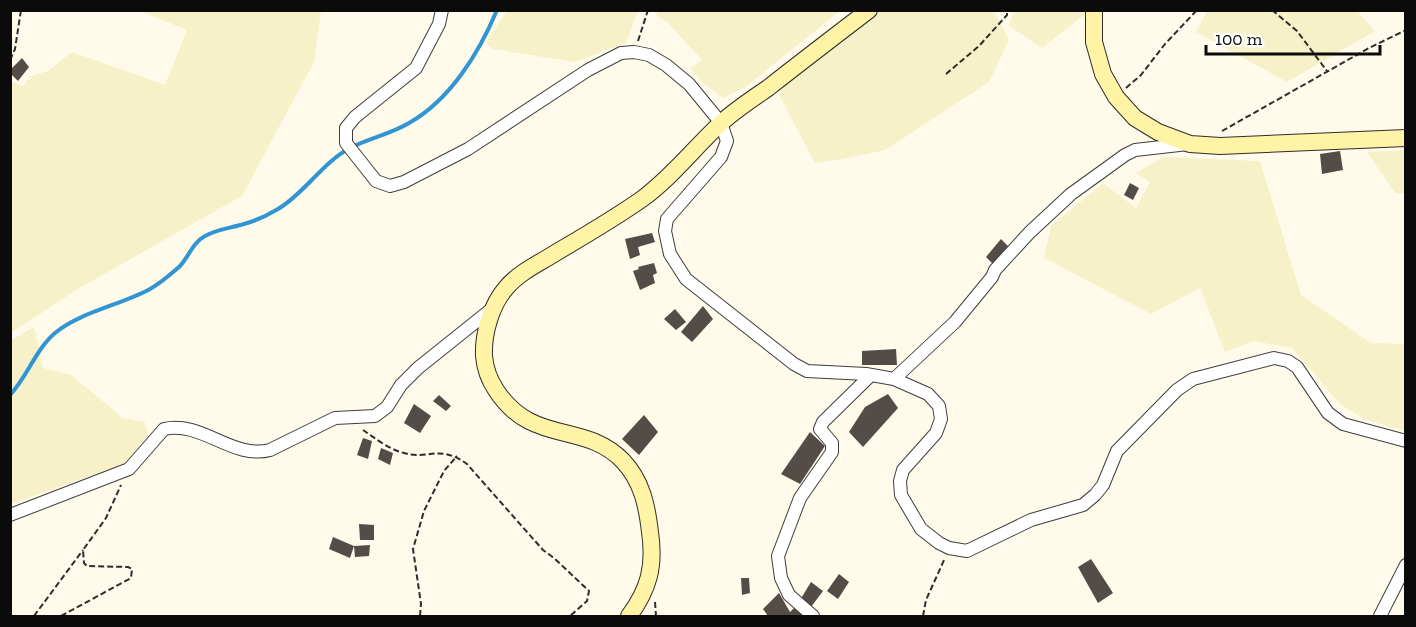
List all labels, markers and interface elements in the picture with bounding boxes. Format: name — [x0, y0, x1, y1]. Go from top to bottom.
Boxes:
scale bar — [1206, 18, 1380, 56]
text: 100 m — [1215, 28, 1263, 50]

